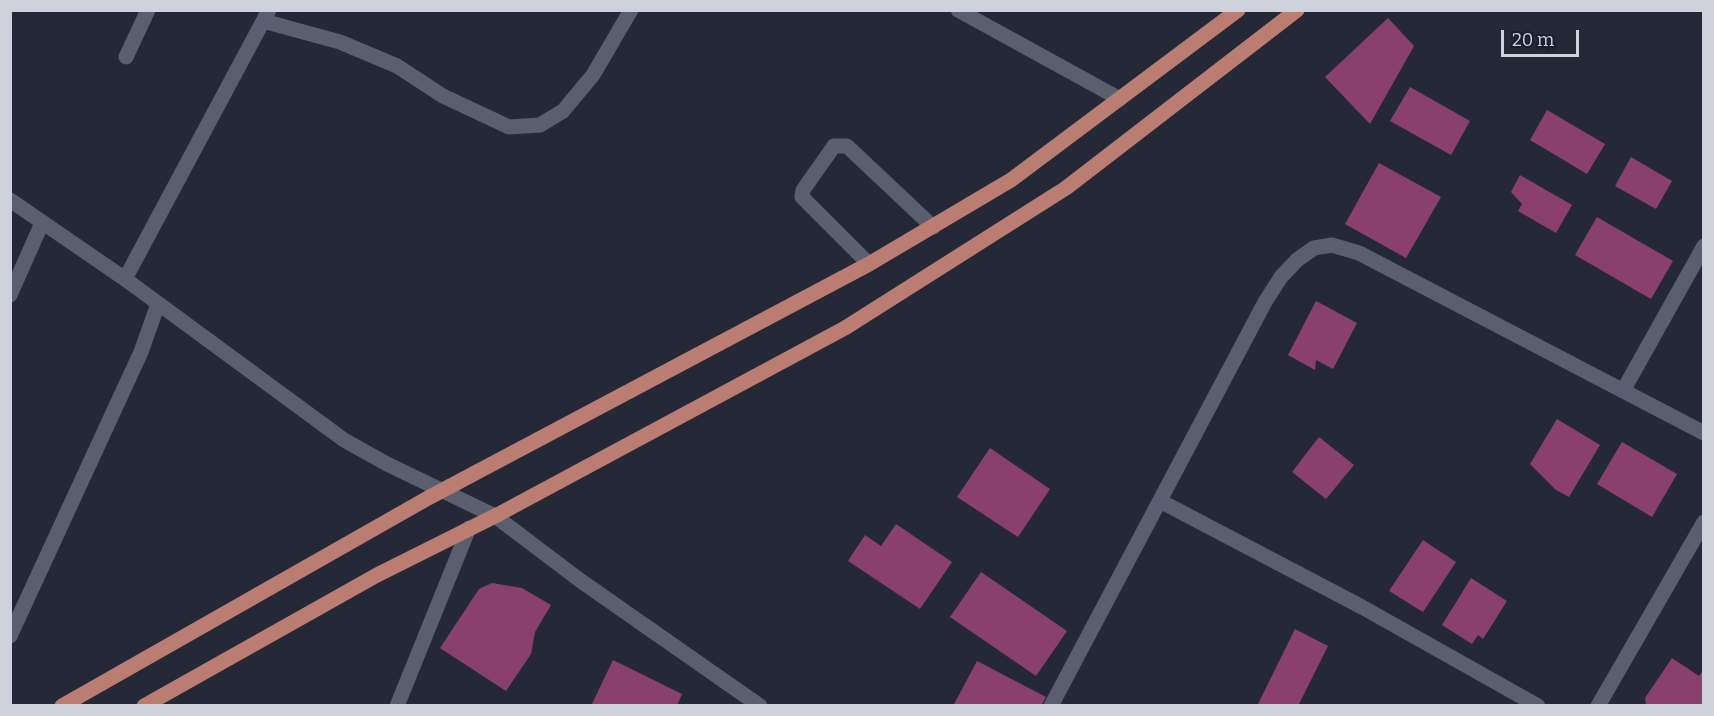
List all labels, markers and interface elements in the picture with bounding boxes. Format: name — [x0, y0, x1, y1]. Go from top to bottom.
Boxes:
scale bar — [1504, 18, 1582, 56]
text: 20 m — [1512, 29, 1554, 51]

